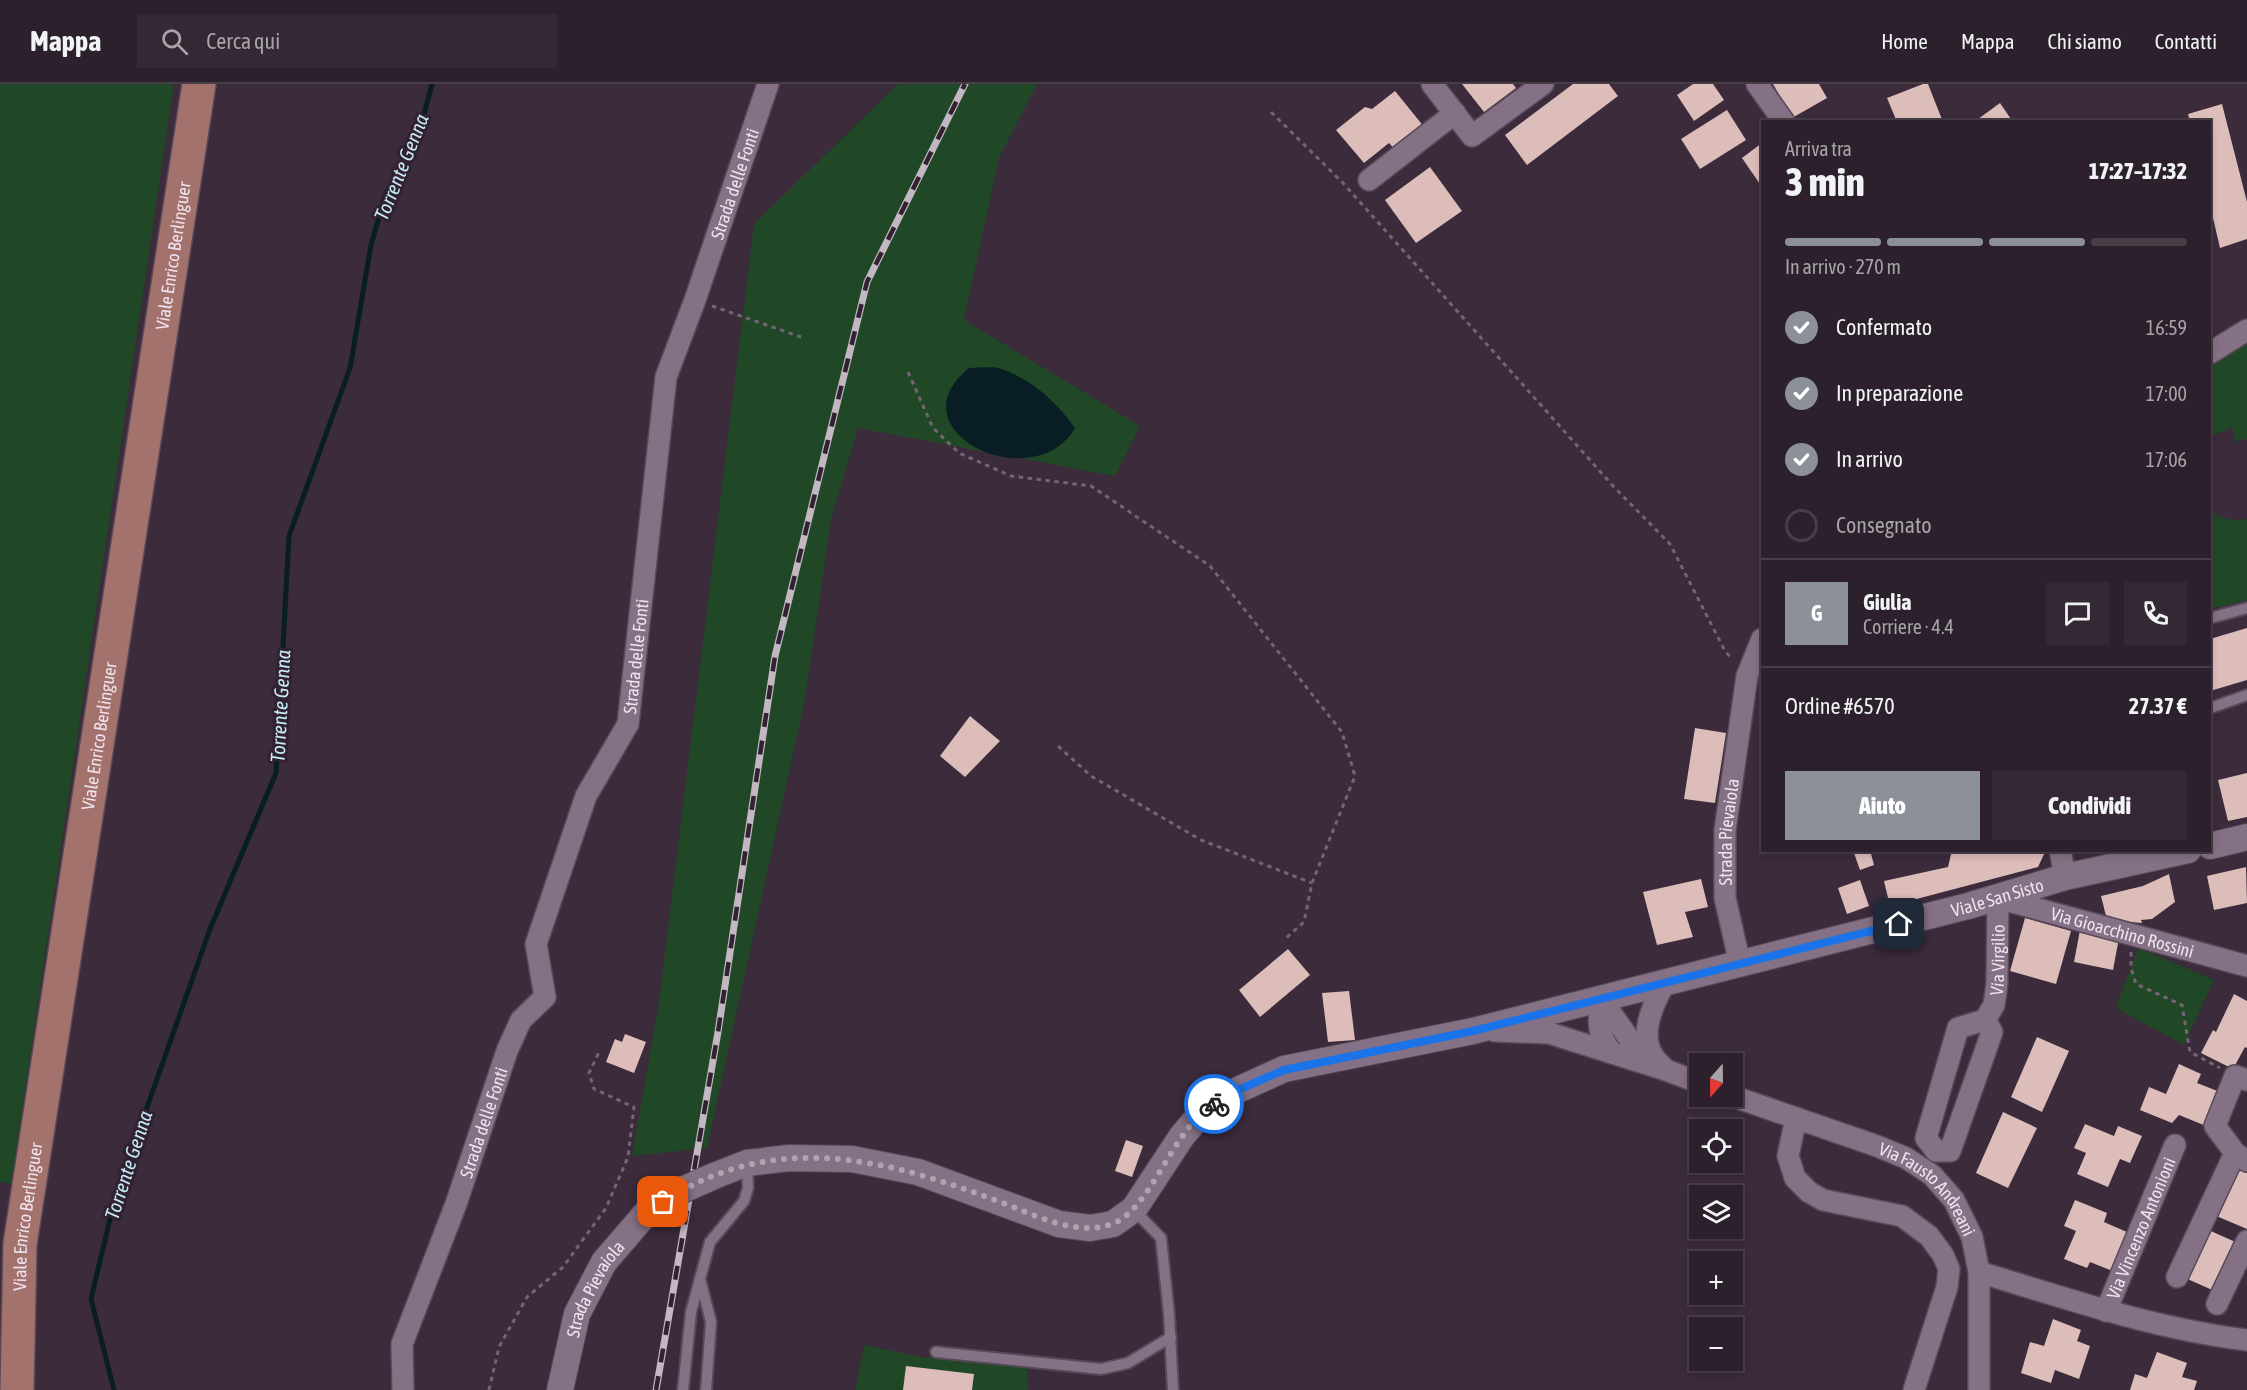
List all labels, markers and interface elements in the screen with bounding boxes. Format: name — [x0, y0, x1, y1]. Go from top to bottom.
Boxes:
search box — [137, 14, 557, 68]
text: Mappa — [30, 25, 101, 57]
icon: search — [158, 25, 191, 58]
text: Cerca qui — [206, 28, 280, 54]
text: Home — [1881, 29, 1928, 53]
text: Mappa — [1961, 29, 2014, 53]
text: Chi siamo — [2047, 29, 2122, 53]
text: Contatti — [2155, 29, 2217, 53]
water label: Torrente Genna — [369, 110, 433, 224]
street label: Strada delle Fonti — [706, 126, 763, 242]
text: Arriva tra — [1785, 137, 1852, 160]
text: 17:27–17:32 — [2089, 158, 2187, 184]
text: 3 min — [1785, 160, 1865, 204]
street label: Viale Enrico Berlinguer — [151, 179, 194, 331]
text: In arrivo · 270 m — [1785, 255, 1901, 278]
icon: check — [1785, 311, 1818, 344]
text: Confermato — [1836, 314, 1932, 340]
text: 16:59 — [2146, 316, 2187, 339]
icon: check — [1785, 377, 1818, 410]
text: In preparazione — [1836, 380, 1963, 406]
text: 17:00 — [2145, 382, 2187, 405]
icon: check — [1785, 443, 1818, 476]
text: In arrivo — [1836, 446, 1903, 472]
text: 17:06 — [2145, 448, 2187, 471]
text: Consegnato — [1836, 512, 1931, 538]
button: chat — [2046, 582, 2109, 645]
button: phone — [2124, 582, 2187, 645]
text: Giulia — [1863, 589, 1911, 615]
street label: Strada delle Fonti — [619, 598, 652, 715]
text: G — [1811, 600, 1822, 626]
text: Corriere · 4.4 — [1863, 615, 1954, 638]
water label: Torrente Genna — [266, 649, 294, 763]
street label: Viale Enrico Berlinguer — [77, 660, 120, 812]
text: Ordine #6570 — [1785, 693, 1895, 719]
text: 27.37 € — [2129, 693, 2187, 719]
button: Aiuto — [1785, 771, 1980, 840]
button: Condividi — [1992, 771, 2187, 840]
street label: Strada Pievaiola — [1714, 777, 1743, 885]
street label: Viale San Sisto — [1949, 874, 2046, 920]
pin — [1873, 898, 1924, 949]
street label: Via Gioacchino Rossini — [2049, 902, 2196, 962]
icon: home — [1882, 907, 1915, 940]
street label: Via Virgilio — [1985, 924, 2008, 997]
north arrow — [1689, 1053, 1743, 1107]
map controls — [1689, 1053, 1743, 1371]
street label: Strada delle Fonti — [455, 1064, 511, 1181]
courier — [1184, 1074, 1244, 1134]
icon: bike — [1198, 1088, 1231, 1121]
water label: Torrente Genna — [100, 1108, 156, 1222]
button: locate — [1689, 1119, 1743, 1173]
street label: Via Fausto Andreani — [1876, 1137, 1980, 1239]
street label: Viale Enrico Berlinguer — [9, 1140, 46, 1291]
street label: Via Vincenzo Antonioni — [2102, 1154, 2179, 1302]
pin — [637, 1176, 688, 1227]
icon: bag — [646, 1185, 679, 1218]
button: layers — [1689, 1185, 1743, 1239]
street label: Strada Pievaiola — [562, 1236, 628, 1339]
button: + — [1689, 1251, 1743, 1305]
button: − — [1689, 1317, 1743, 1371]

